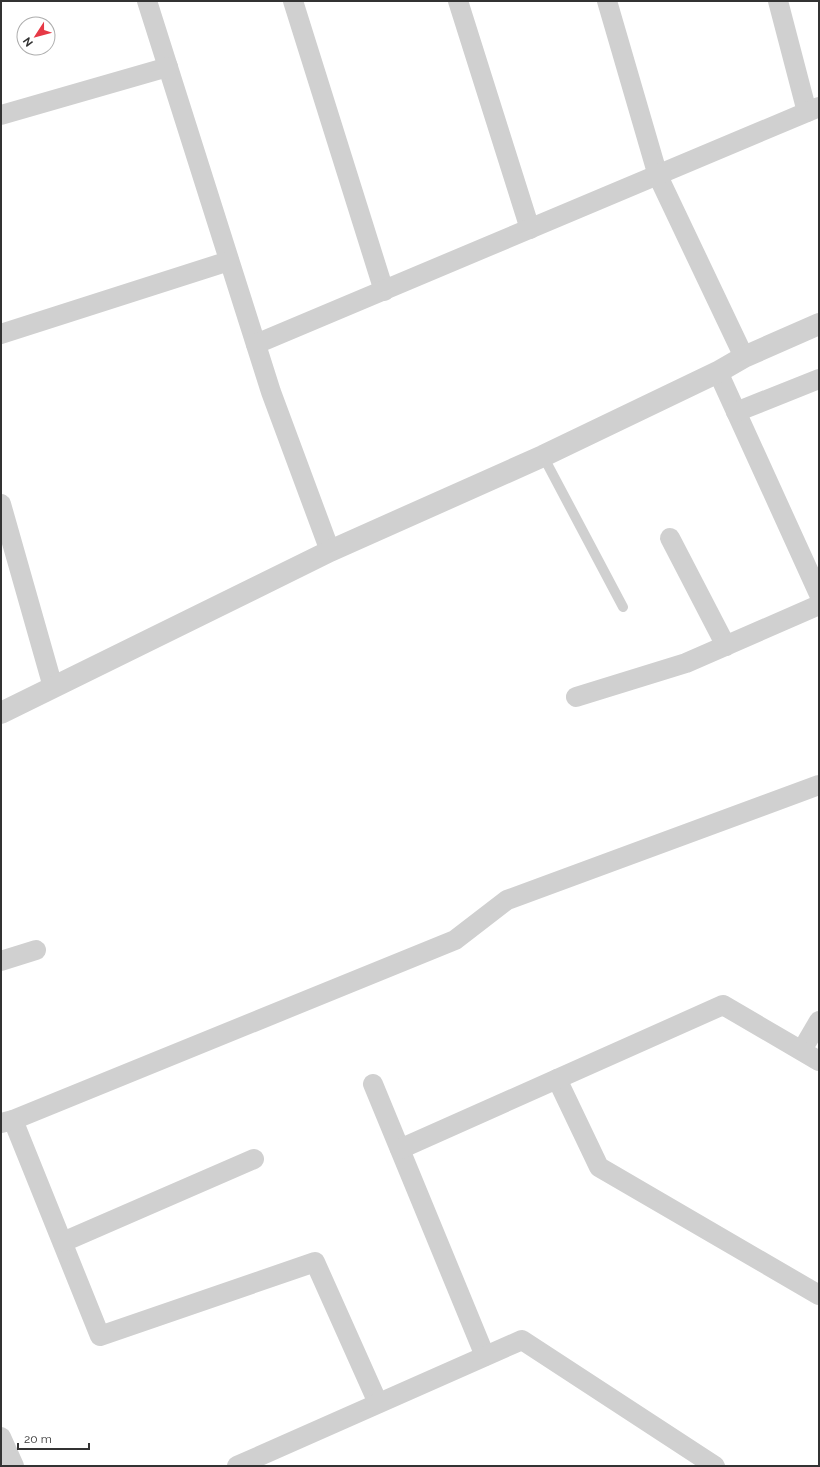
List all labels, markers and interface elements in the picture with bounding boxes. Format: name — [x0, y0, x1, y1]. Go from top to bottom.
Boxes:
north arrow — [16, 16, 56, 56]
text: N — [21, 34, 36, 49]
scale bar — [18, 1425, 89, 1451]
text: 20 m — [24, 1432, 52, 1446]

